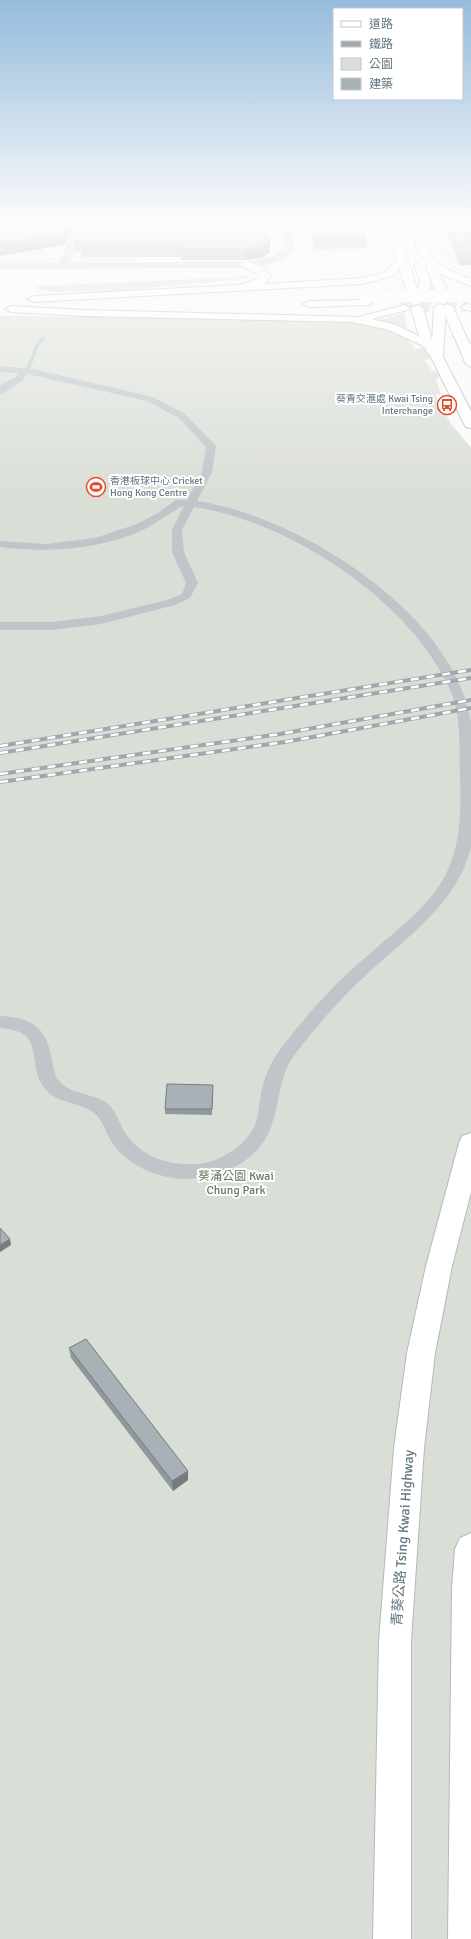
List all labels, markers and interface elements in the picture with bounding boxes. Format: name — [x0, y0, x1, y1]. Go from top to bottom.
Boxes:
legend — [333, 8, 463, 100]
text: 道路 — [369, 17, 393, 32]
text: 鐵路 — [369, 37, 393, 52]
text: 公園 — [369, 57, 393, 72]
text: 建築 — [369, 77, 393, 92]
place label: 葵青交滙處 Kwai Tsing Interchange — [336, 393, 433, 417]
bus stop icon: 葵青交滙處 Kwai Tsing Interchange — [436, 394, 458, 416]
place label: 香港板球中心 Cricket Hong Kong Centre — [110, 475, 203, 499]
sports icon: 香港板球中心 Cricket Hong Kong Centre — [85, 476, 107, 498]
park label: 葵涌公園 Kwai Chung Park — [198, 1169, 274, 1198]
street label: 青葵公路 Tsing Kwai Highway — [388, 1449, 418, 1627]

